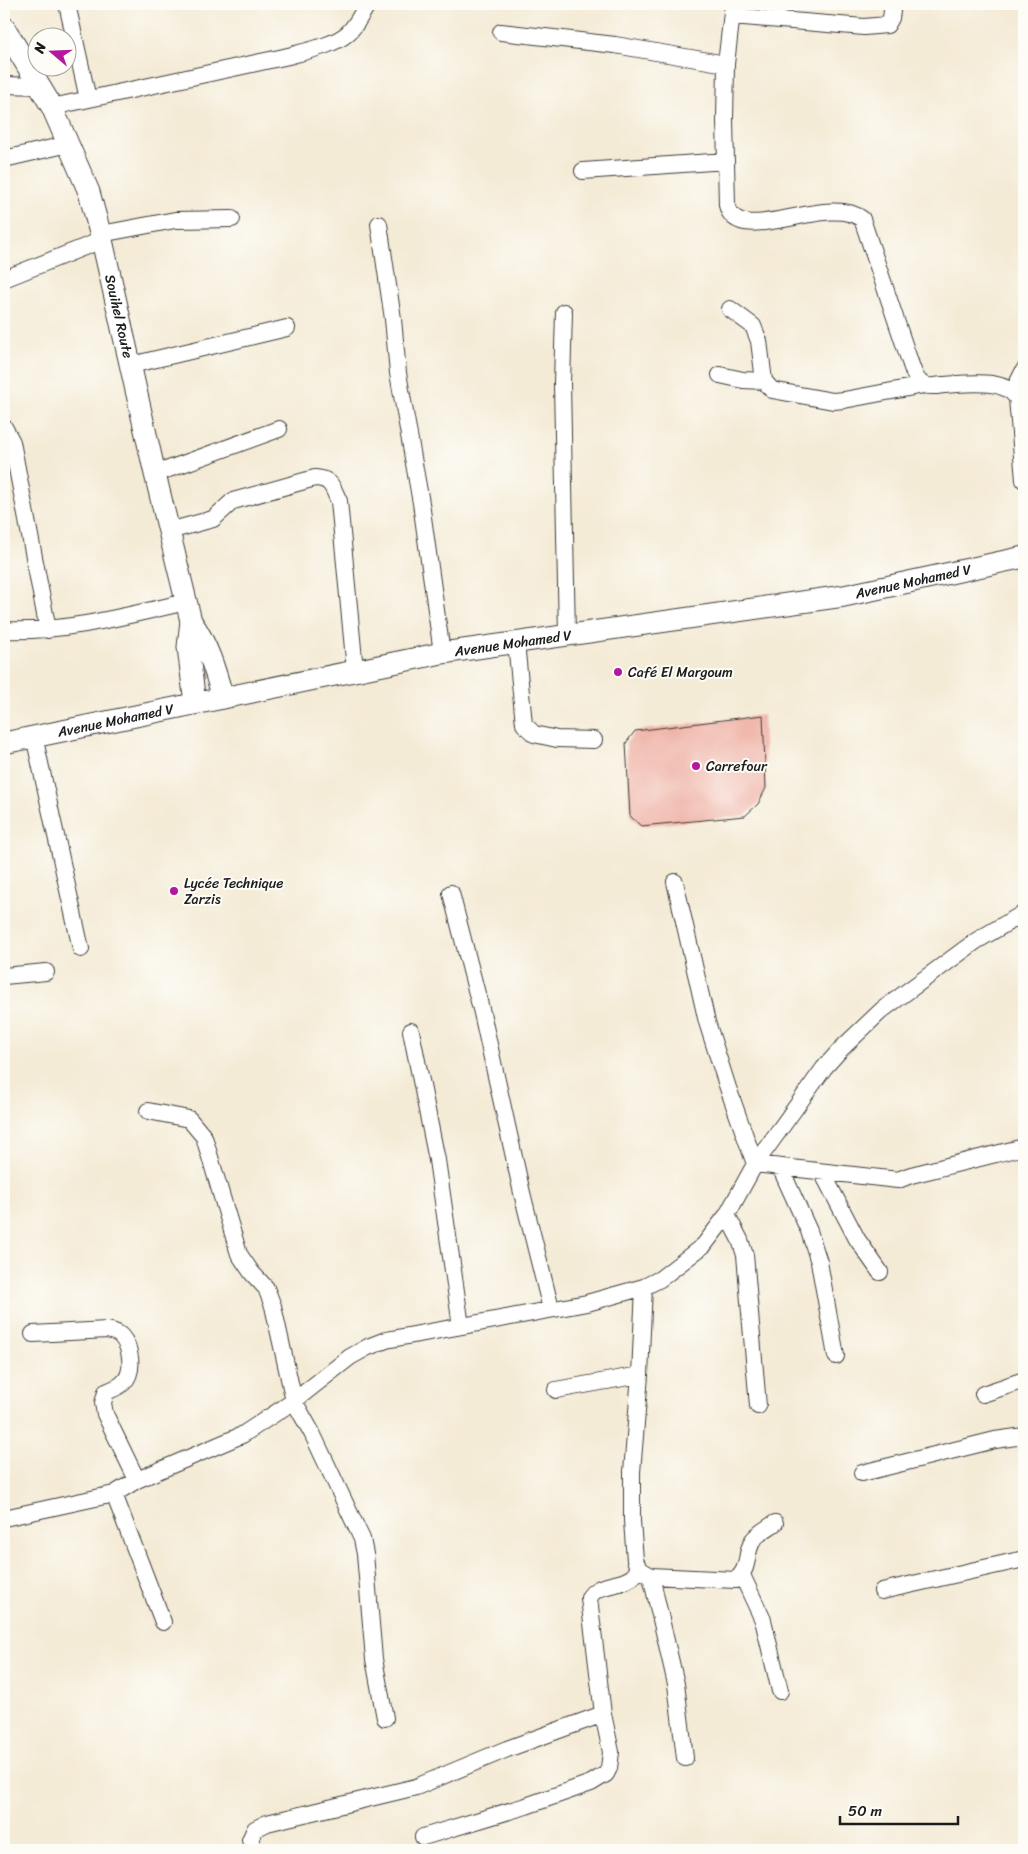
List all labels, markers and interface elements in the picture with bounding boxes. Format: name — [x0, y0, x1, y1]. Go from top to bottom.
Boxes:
north arrow — [28, 28, 78, 78]
text: N — [26, 39, 54, 58]
street label: Souihel Route — [98, 272, 141, 361]
street label: Avenue Mohamed V — [852, 556, 974, 606]
street label: Avenue Mohamed V — [452, 622, 574, 664]
place label: Café El Margoum — [628, 660, 733, 685]
marker: Café El Margoum — [612, 666, 624, 678]
street label: Avenue Mohamed V — [54, 696, 177, 744]
place label: Carrefour — [706, 754, 768, 779]
marker: Carrefour — [690, 760, 702, 772]
place label: Lycée Technique Zarzis — [184, 871, 283, 912]
marker: Lycée Technique Zarzis — [168, 885, 180, 897]
scale bar — [840, 1794, 958, 1826]
text: 50 m — [848, 1798, 883, 1824]

